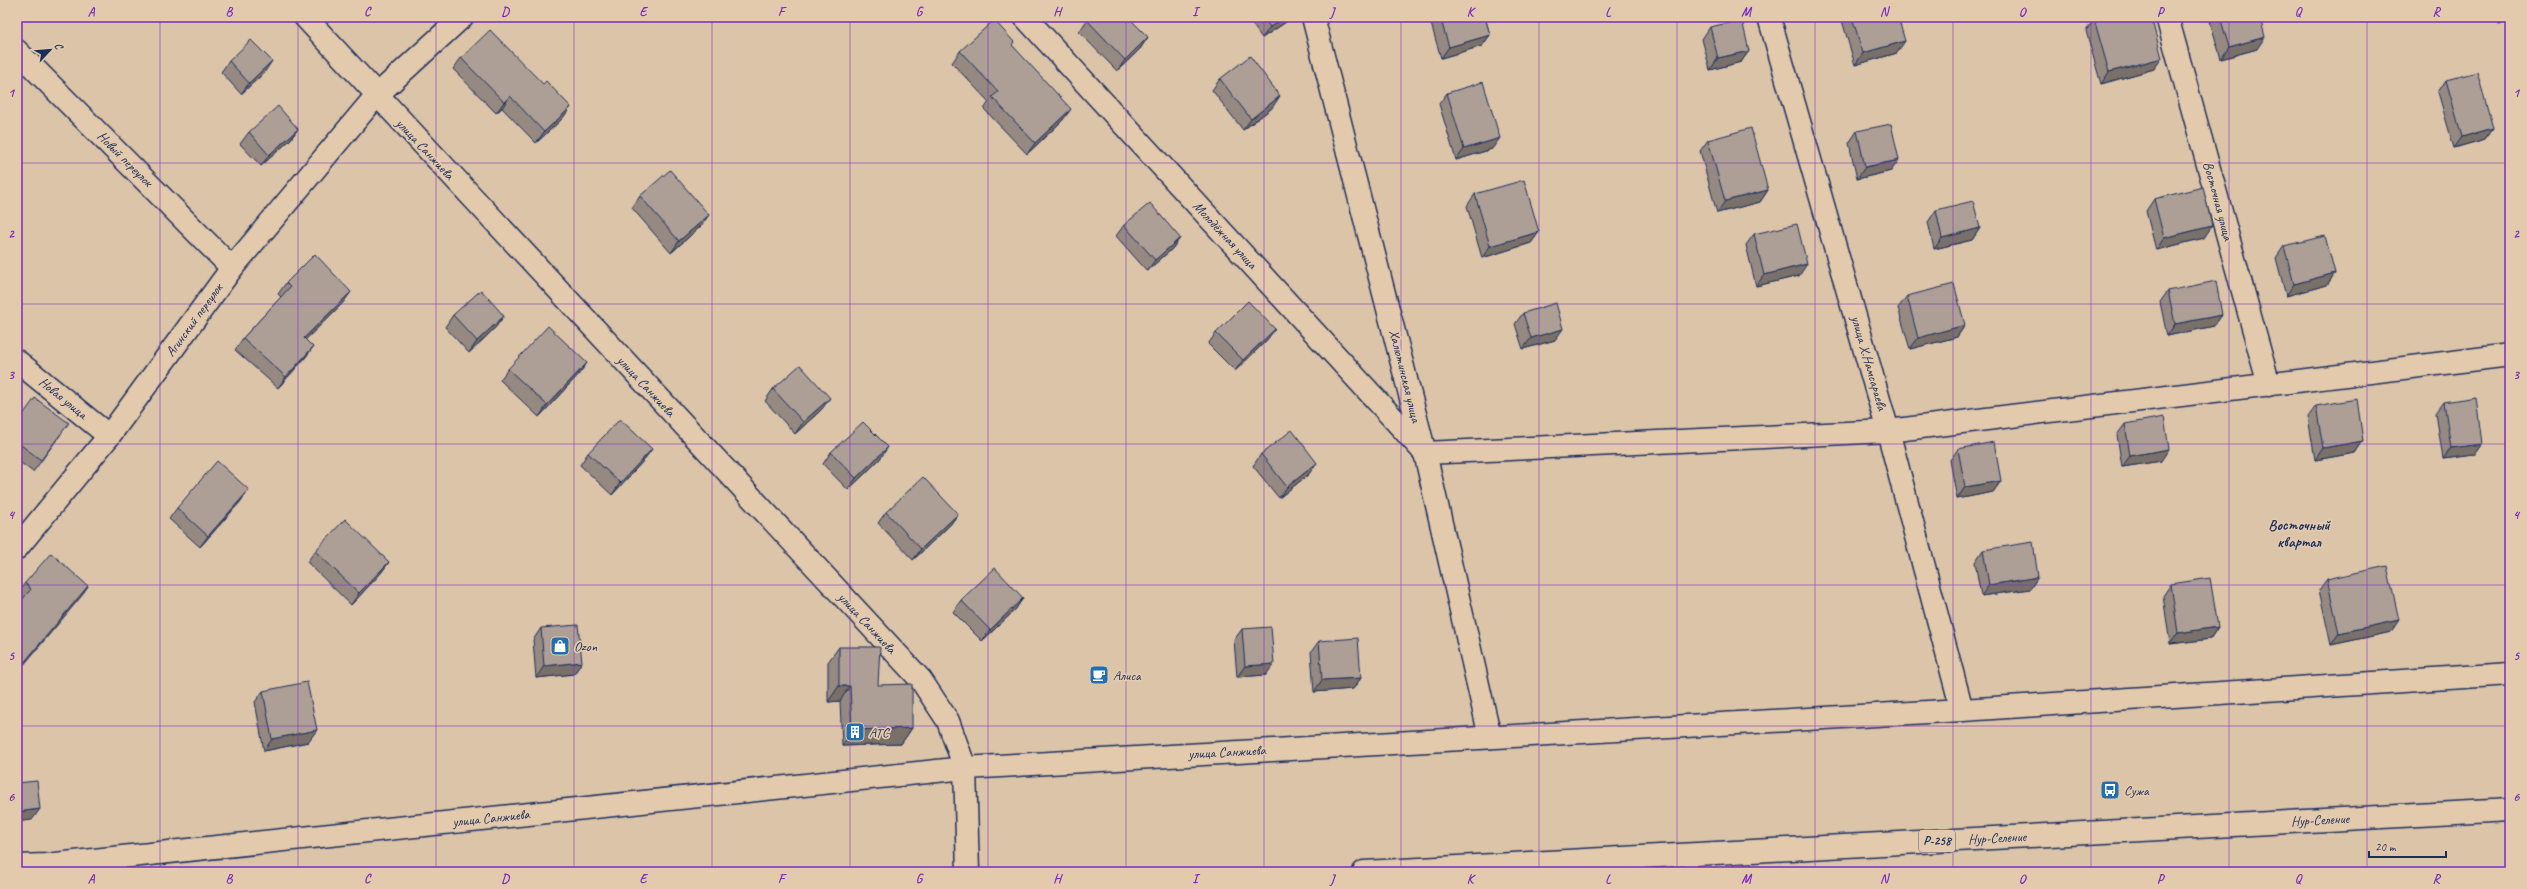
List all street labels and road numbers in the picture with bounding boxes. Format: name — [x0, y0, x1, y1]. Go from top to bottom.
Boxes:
street label: улица Санжиева — [392, 114, 458, 184]
street label: Новый переулок — [94, 128, 158, 192]
street label: Восточная улица — [2199, 160, 2237, 243]
street label: Молодёжная улица — [1189, 198, 1262, 273]
street label: Агинский переулок — [162, 279, 227, 360]
street label: улица Х.Намсараева — [1847, 313, 1891, 414]
street label: Халютинская улица — [1385, 328, 1425, 425]
street label: улица Санжиева — [613, 351, 679, 421]
street label: Новая улица — [35, 373, 92, 423]
street label: улица Санжиева — [834, 588, 900, 658]
street label: улица Санжиева — [1187, 741, 1267, 763]
street label: улица Санжиева — [451, 805, 531, 831]
street label: Нур-Селение — [2291, 810, 2351, 830]
street label: Нур-Селение — [1968, 828, 2028, 848]
road number: Р-258 — [1919, 830, 1955, 852]

